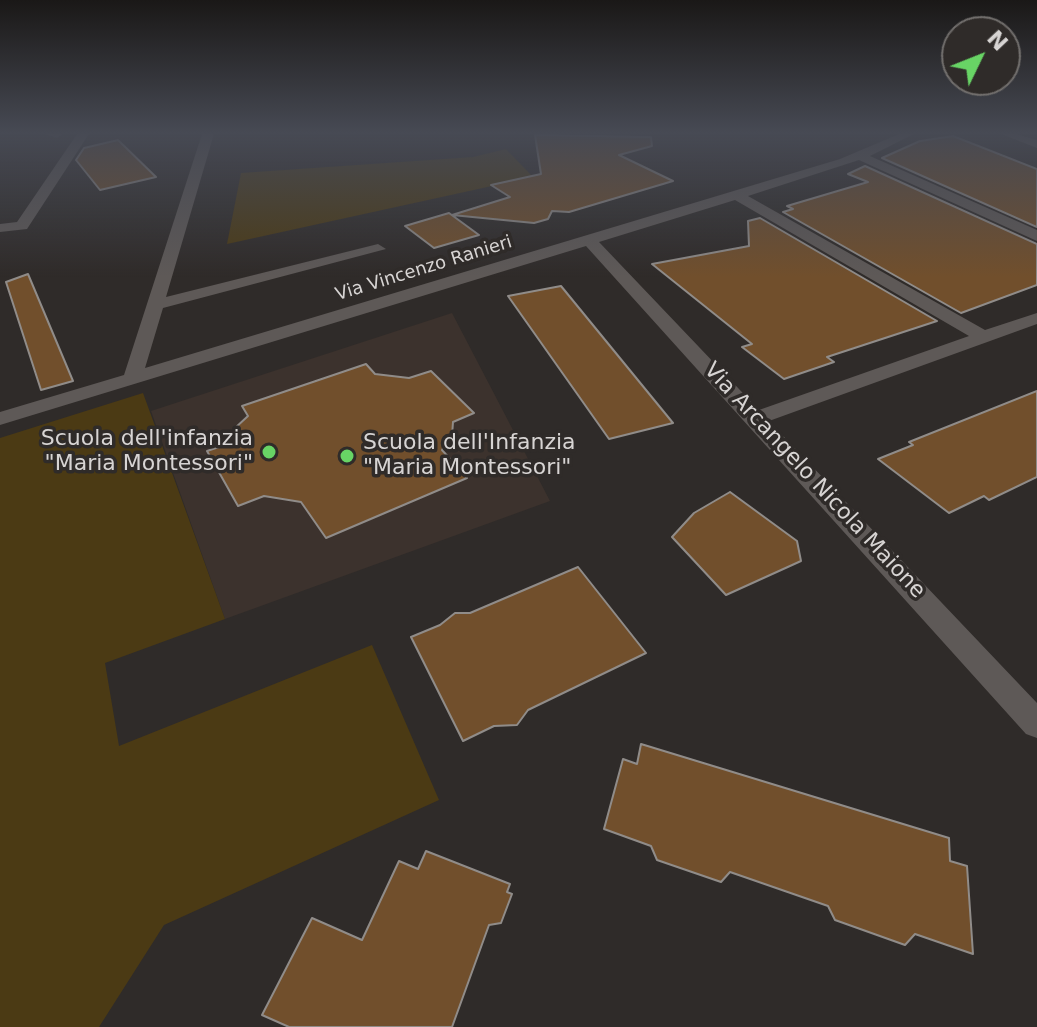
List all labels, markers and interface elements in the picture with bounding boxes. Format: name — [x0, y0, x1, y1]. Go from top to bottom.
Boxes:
north arrow — [941, 16, 1021, 96]
text: N — [982, 25, 1013, 56]
street label: Via Vincenzo Ranieri — [333, 232, 515, 306]
street label: Via Arcangelo Nicola Maione — [698, 358, 930, 604]
place label: Scuola dell'infanzia "Maria Montessori" — [41, 426, 253, 478]
place label: Scuola dell'Infanzia "Maria Montessori" — [363, 430, 576, 482]
marker: Scuola dell'infanzia "Maria Montessori" — [260, 443, 278, 461]
marker: Scuola dell'Infanzia "Maria Montessori" — [338, 447, 356, 465]

